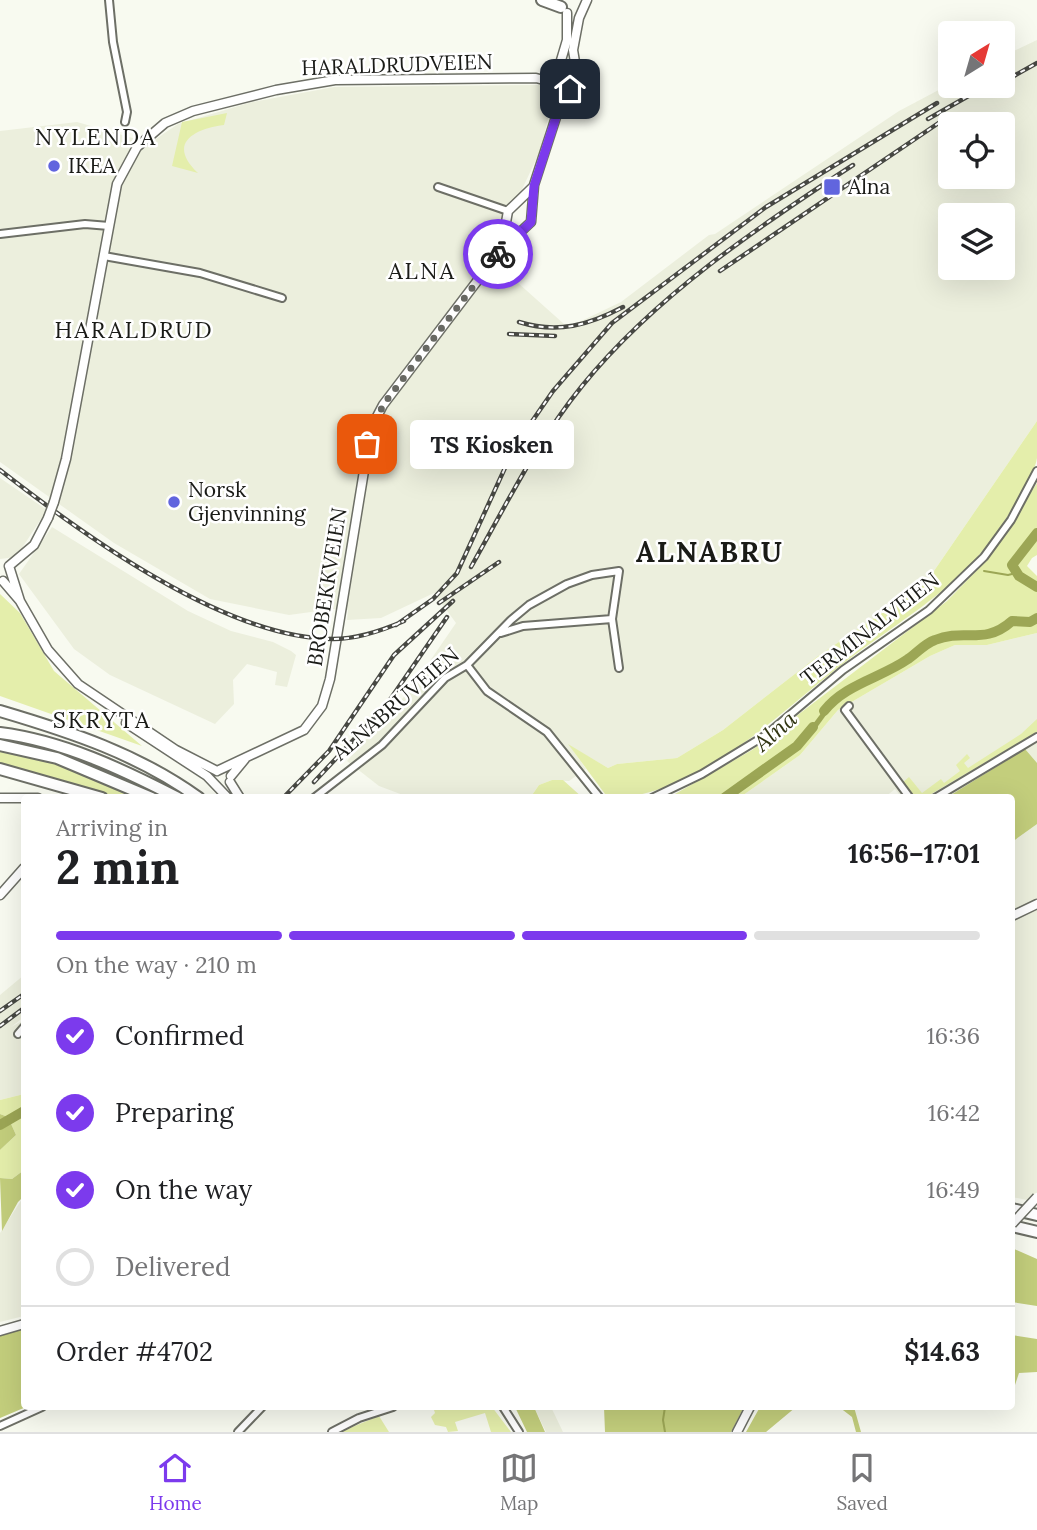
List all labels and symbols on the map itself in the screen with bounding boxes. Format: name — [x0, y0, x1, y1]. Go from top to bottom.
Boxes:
north arrow — [938, 21, 1015, 98]
street label: HARALDRUDVEIEN — [301, 48, 493, 81]
pin — [540, 59, 600, 119]
district label: NYLENDA — [35, 122, 157, 151]
place label: IKEA — [68, 152, 116, 179]
marker: IKEA — [46, 158, 62, 174]
place label: Alna — [847, 173, 891, 200]
marker: Alna — [822, 177, 842, 197]
courier — [463, 219, 533, 289]
district label: ALNA — [387, 256, 456, 285]
district label: HARALDRUD — [54, 315, 214, 344]
pin — [337, 414, 397, 474]
callout: TS Kiosken — [409, 420, 574, 468]
place label: Norsk Gjenvinning — [188, 476, 306, 527]
marker: Norsk Gjenvinning — [166, 494, 182, 510]
street label: BROBEKKVEIEN — [301, 506, 352, 668]
district label: ALNABRU — [636, 534, 784, 570]
street label: TERMINALVEIEN — [795, 566, 944, 691]
street label: ALNABRUVEIEN — [326, 641, 465, 767]
water label: Alna — [746, 704, 802, 758]
district label: SKRYTA — [53, 705, 151, 734]

